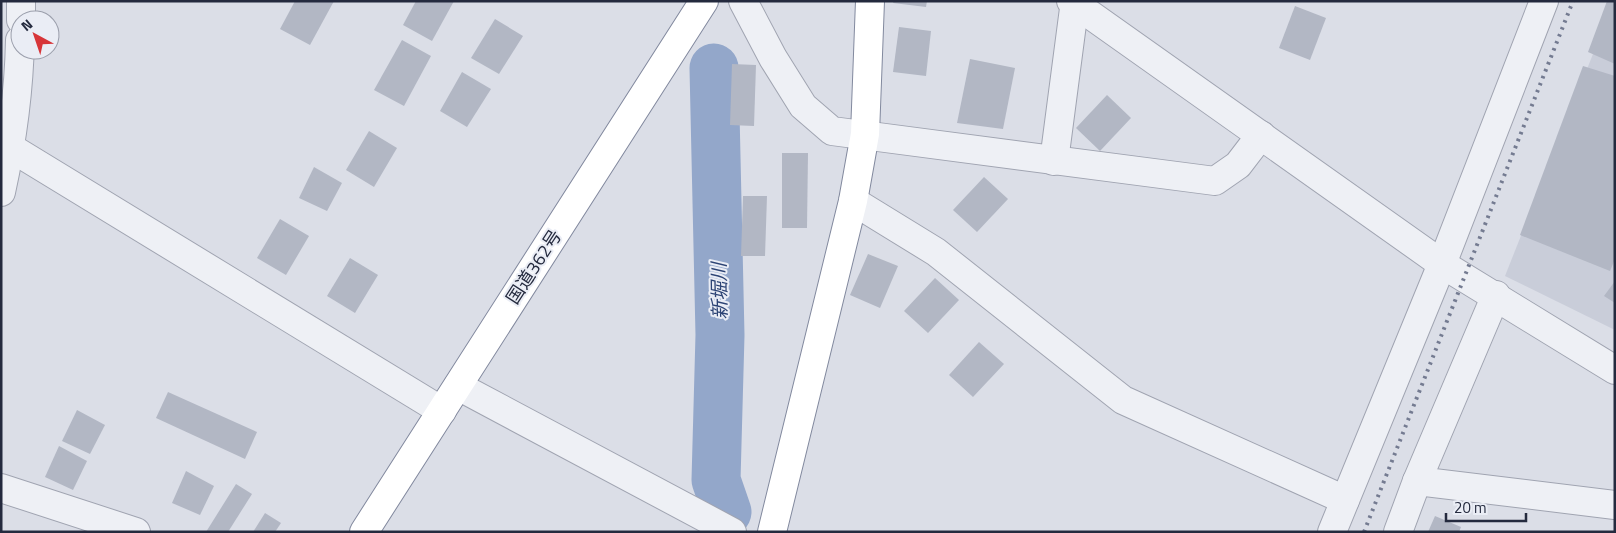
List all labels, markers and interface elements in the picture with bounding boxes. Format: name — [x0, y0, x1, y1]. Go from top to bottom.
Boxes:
north arrow — [10, 10, 60, 60]
text: N — [16, 13, 37, 36]
street label: 国道362号 — [499, 224, 568, 309]
water label: 新堀川 — [703, 260, 733, 320]
scale bar — [1446, 490, 1526, 522]
text: 20 m — [1454, 496, 1487, 519]

